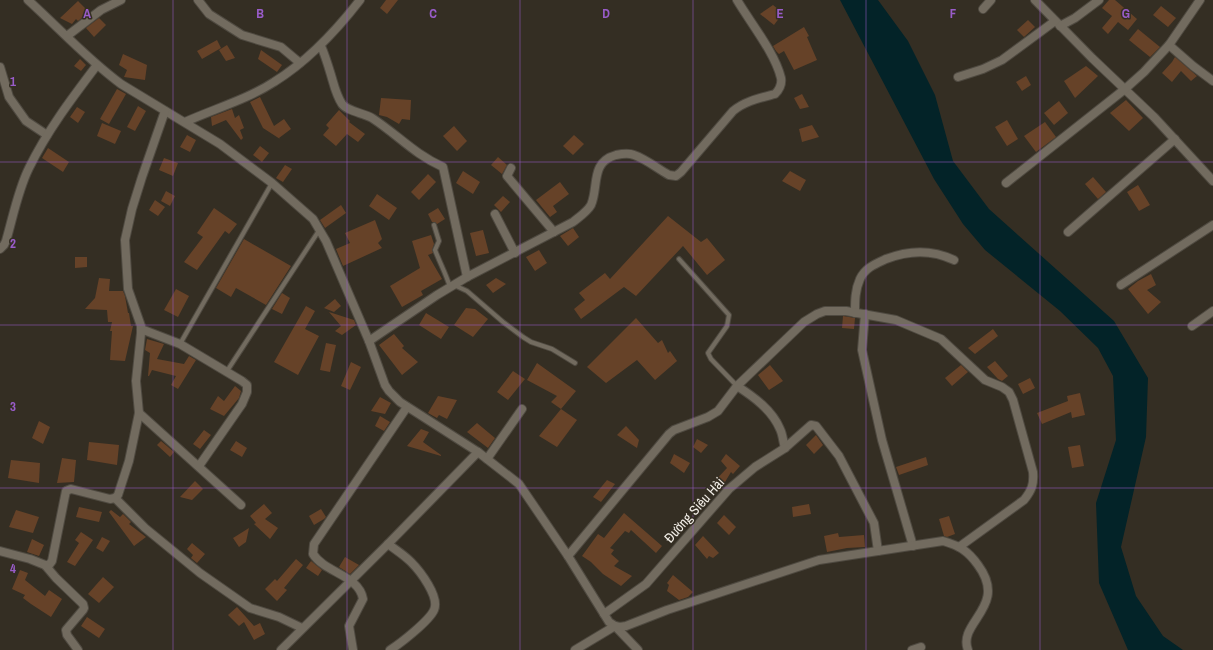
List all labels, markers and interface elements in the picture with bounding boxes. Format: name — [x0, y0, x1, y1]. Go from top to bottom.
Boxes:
text: A — [83, 5, 91, 22]
text: B — [256, 5, 264, 22]
text: C — [429, 5, 437, 22]
text: D — [602, 5, 610, 22]
text: E — [776, 5, 784, 22]
text: F — [950, 5, 957, 22]
text: G — [1122, 5, 1130, 22]
text: 1 — [10, 73, 16, 90]
text: 2 — [10, 235, 16, 252]
text: 3 — [10, 398, 16, 415]
street label: Đường Siêu Hài — [660, 474, 728, 546]
text: 4 — [10, 560, 16, 577]

